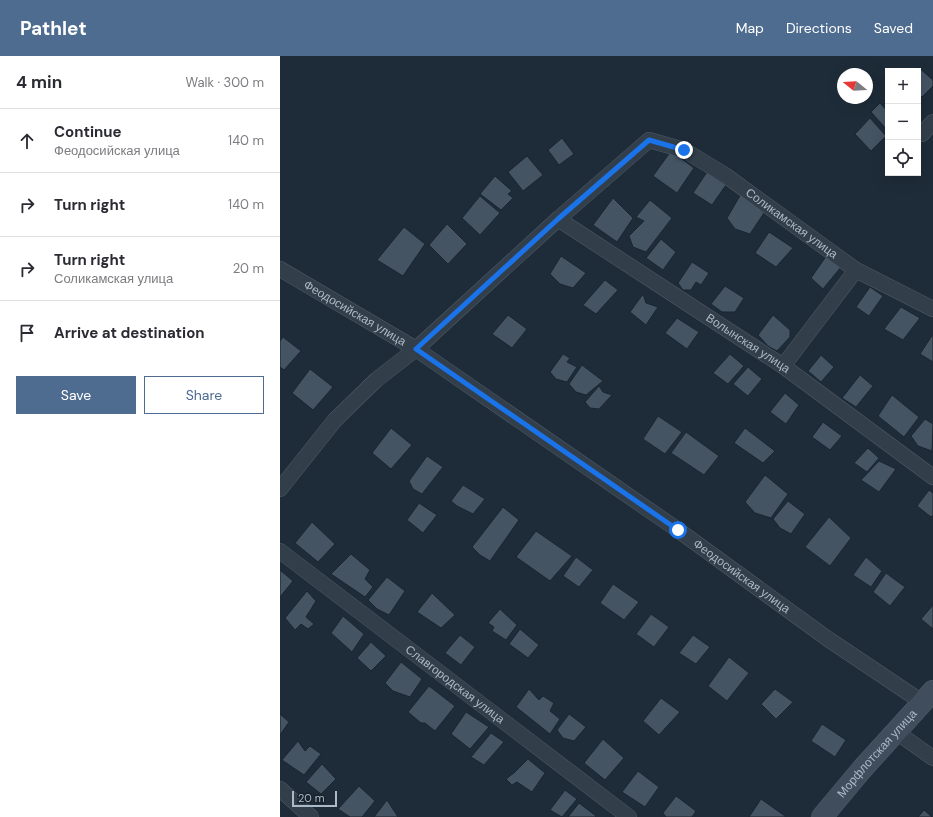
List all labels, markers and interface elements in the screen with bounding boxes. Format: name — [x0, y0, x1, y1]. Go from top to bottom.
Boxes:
text: Pathlet — [20, 16, 87, 41]
text: Map — [736, 19, 764, 37]
text: Directions — [786, 19, 852, 37]
text: Saved — [874, 19, 913, 37]
north arrow — [837, 68, 873, 104]
map controls — [885, 68, 921, 176]
button: + — [885, 68, 921, 104]
text: 4 min — [16, 71, 62, 93]
text: Walk · 300 m — [186, 74, 264, 91]
button: − — [885, 104, 921, 140]
text: Continue — [54, 122, 122, 142]
icon: ahead — [16, 130, 38, 152]
text: 140 m — [228, 132, 264, 149]
button: locate — [885, 140, 921, 176]
route end — [675, 141, 693, 159]
text: Феодосийская улица — [54, 142, 180, 159]
street label: Соликамская улица — [742, 185, 841, 262]
icon: right — [16, 194, 38, 216]
text: Turn right — [54, 195, 125, 215]
text: 140 m — [228, 196, 264, 213]
text: Turn right — [54, 250, 125, 270]
icon: right — [16, 258, 38, 280]
text: 20 m — [233, 260, 264, 277]
text: Соликамская улица — [54, 270, 173, 287]
street label: Феодосийская улица — [301, 277, 409, 350]
street label: Волынская улица — [703, 310, 794, 377]
icon: arrive — [16, 322, 38, 344]
text: Arrive at destination — [54, 323, 205, 343]
button: Save — [16, 376, 136, 414]
button: Share — [144, 376, 264, 414]
route start — [669, 521, 687, 539]
street label: Феодосийская улица — [690, 536, 794, 617]
street label: Славгородская улица — [402, 641, 508, 727]
street label: Морфлотская улица — [834, 706, 921, 801]
scale bar — [292, 789, 337, 808]
text: 20 m — [298, 791, 324, 805]

